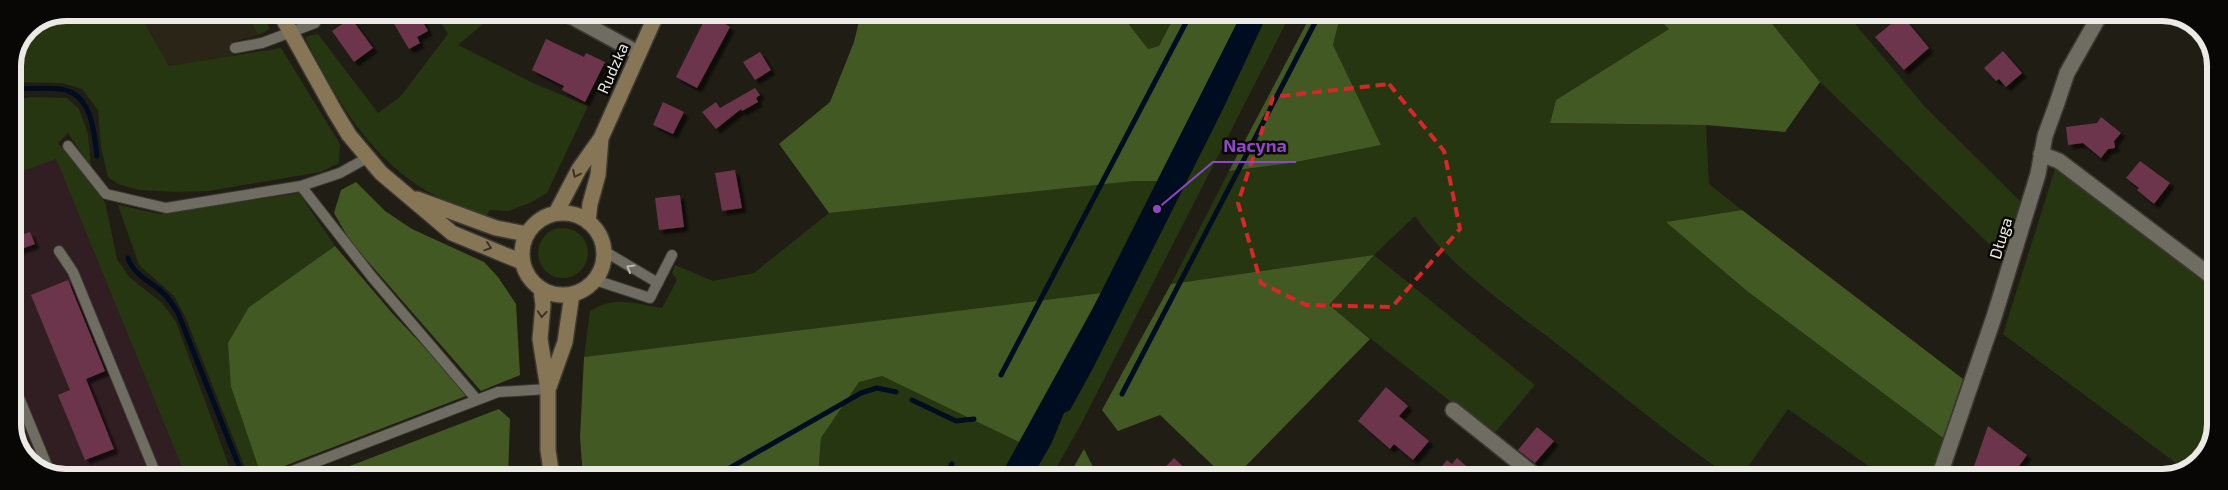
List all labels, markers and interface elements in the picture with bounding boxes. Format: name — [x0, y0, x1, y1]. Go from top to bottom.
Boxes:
street label: Rudzka — [592, 40, 632, 96]
callout: Nacyna — [1213, 129, 1296, 162]
text: Nacyna — [1223, 134, 1287, 156]
one-way arrow — [573, 169, 583, 178]
street label: Długa — [1985, 215, 2015, 261]
one-way arrow — [483, 241, 491, 251]
one-way arrow — [627, 264, 636, 274]
one-way arrow — [537, 310, 548, 318]

